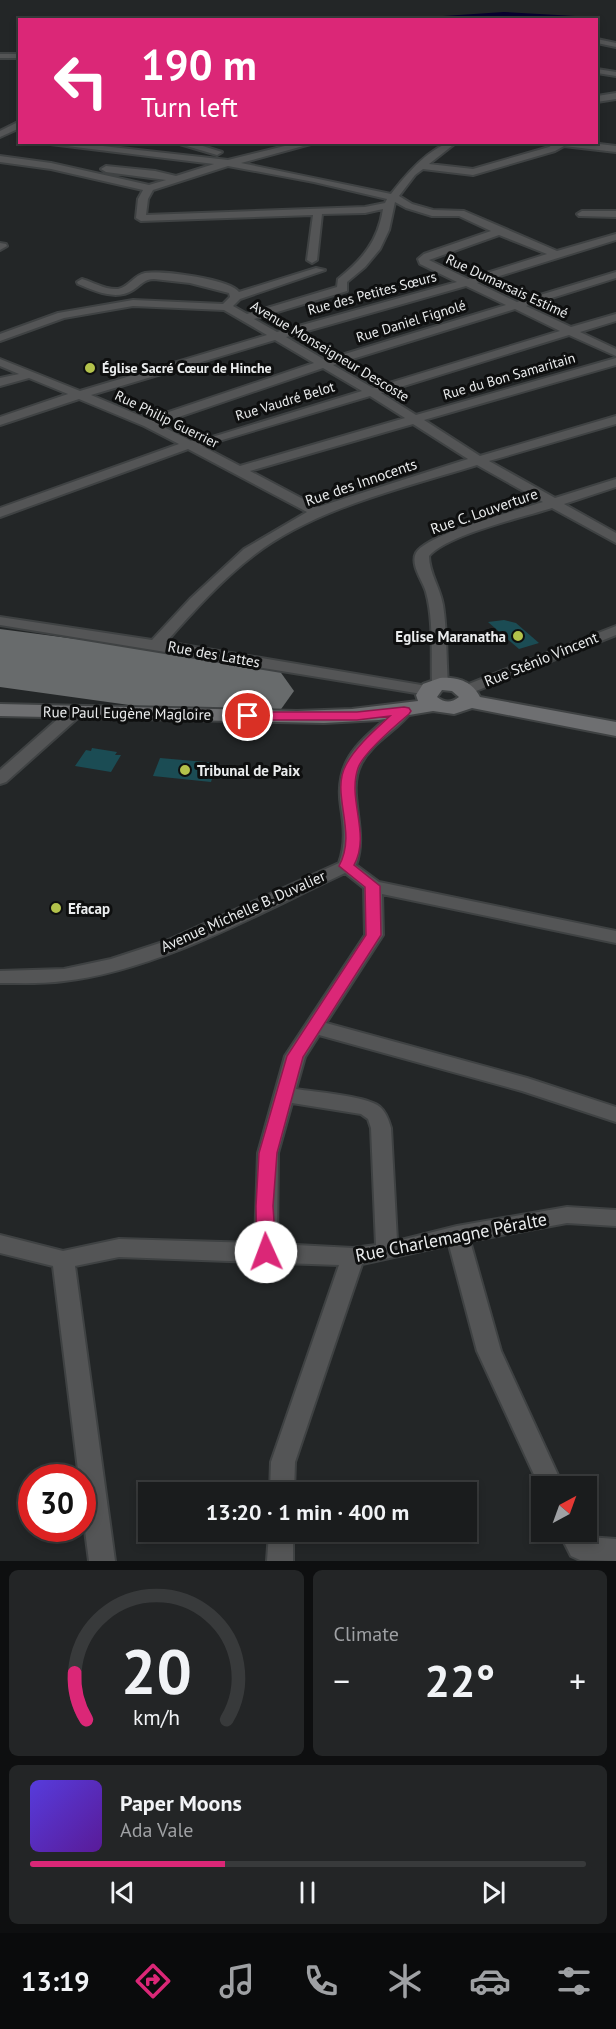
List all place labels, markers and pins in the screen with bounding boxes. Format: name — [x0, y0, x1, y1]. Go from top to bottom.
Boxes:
place label: Église Sacré Cœur de Hinche — [102, 359, 272, 377]
marker: Église Sacré Cœur de Hinche — [83, 361, 97, 375]
place label: Eglise Maranatha — [395, 627, 506, 646]
marker: Eglise Maranatha — [511, 629, 525, 643]
pin — [222, 690, 273, 741]
place label: Tribunal de Paix — [197, 761, 300, 780]
marker: Tribunal de Paix — [178, 763, 192, 777]
place label: Efacap — [68, 899, 110, 918]
marker: Efacap — [49, 901, 63, 915]

